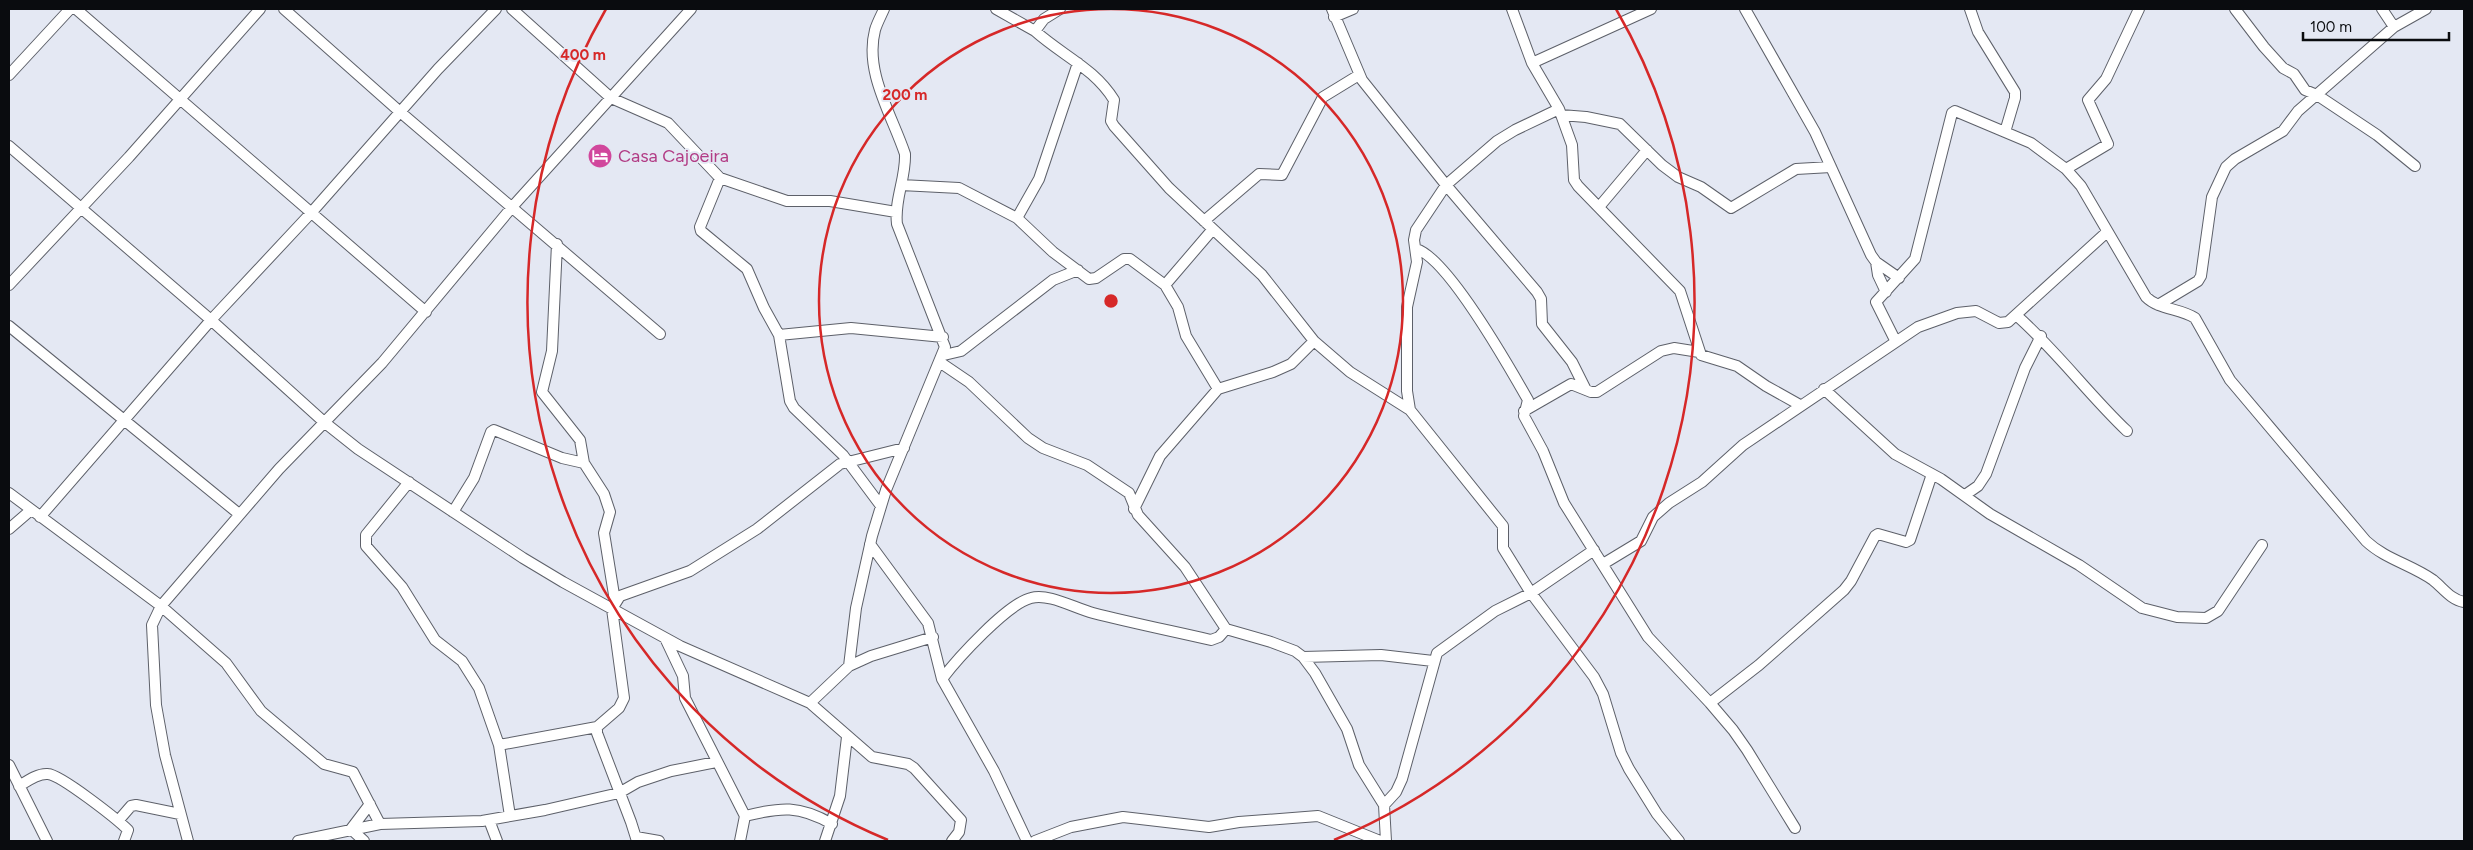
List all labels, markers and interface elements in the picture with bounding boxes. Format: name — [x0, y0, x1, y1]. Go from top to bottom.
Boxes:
scale bar — [2303, 10, 2449, 42]
text: 100 m — [2310, 18, 2352, 36]
text: 400 m — [560, 46, 606, 64]
text: 200 m — [883, 86, 927, 104]
hotel icon: Casa Cajoeira — [587, 143, 613, 169]
place label: Casa Cajoeira — [618, 145, 729, 167]
centre of rings — [1102, 292, 1120, 310]

